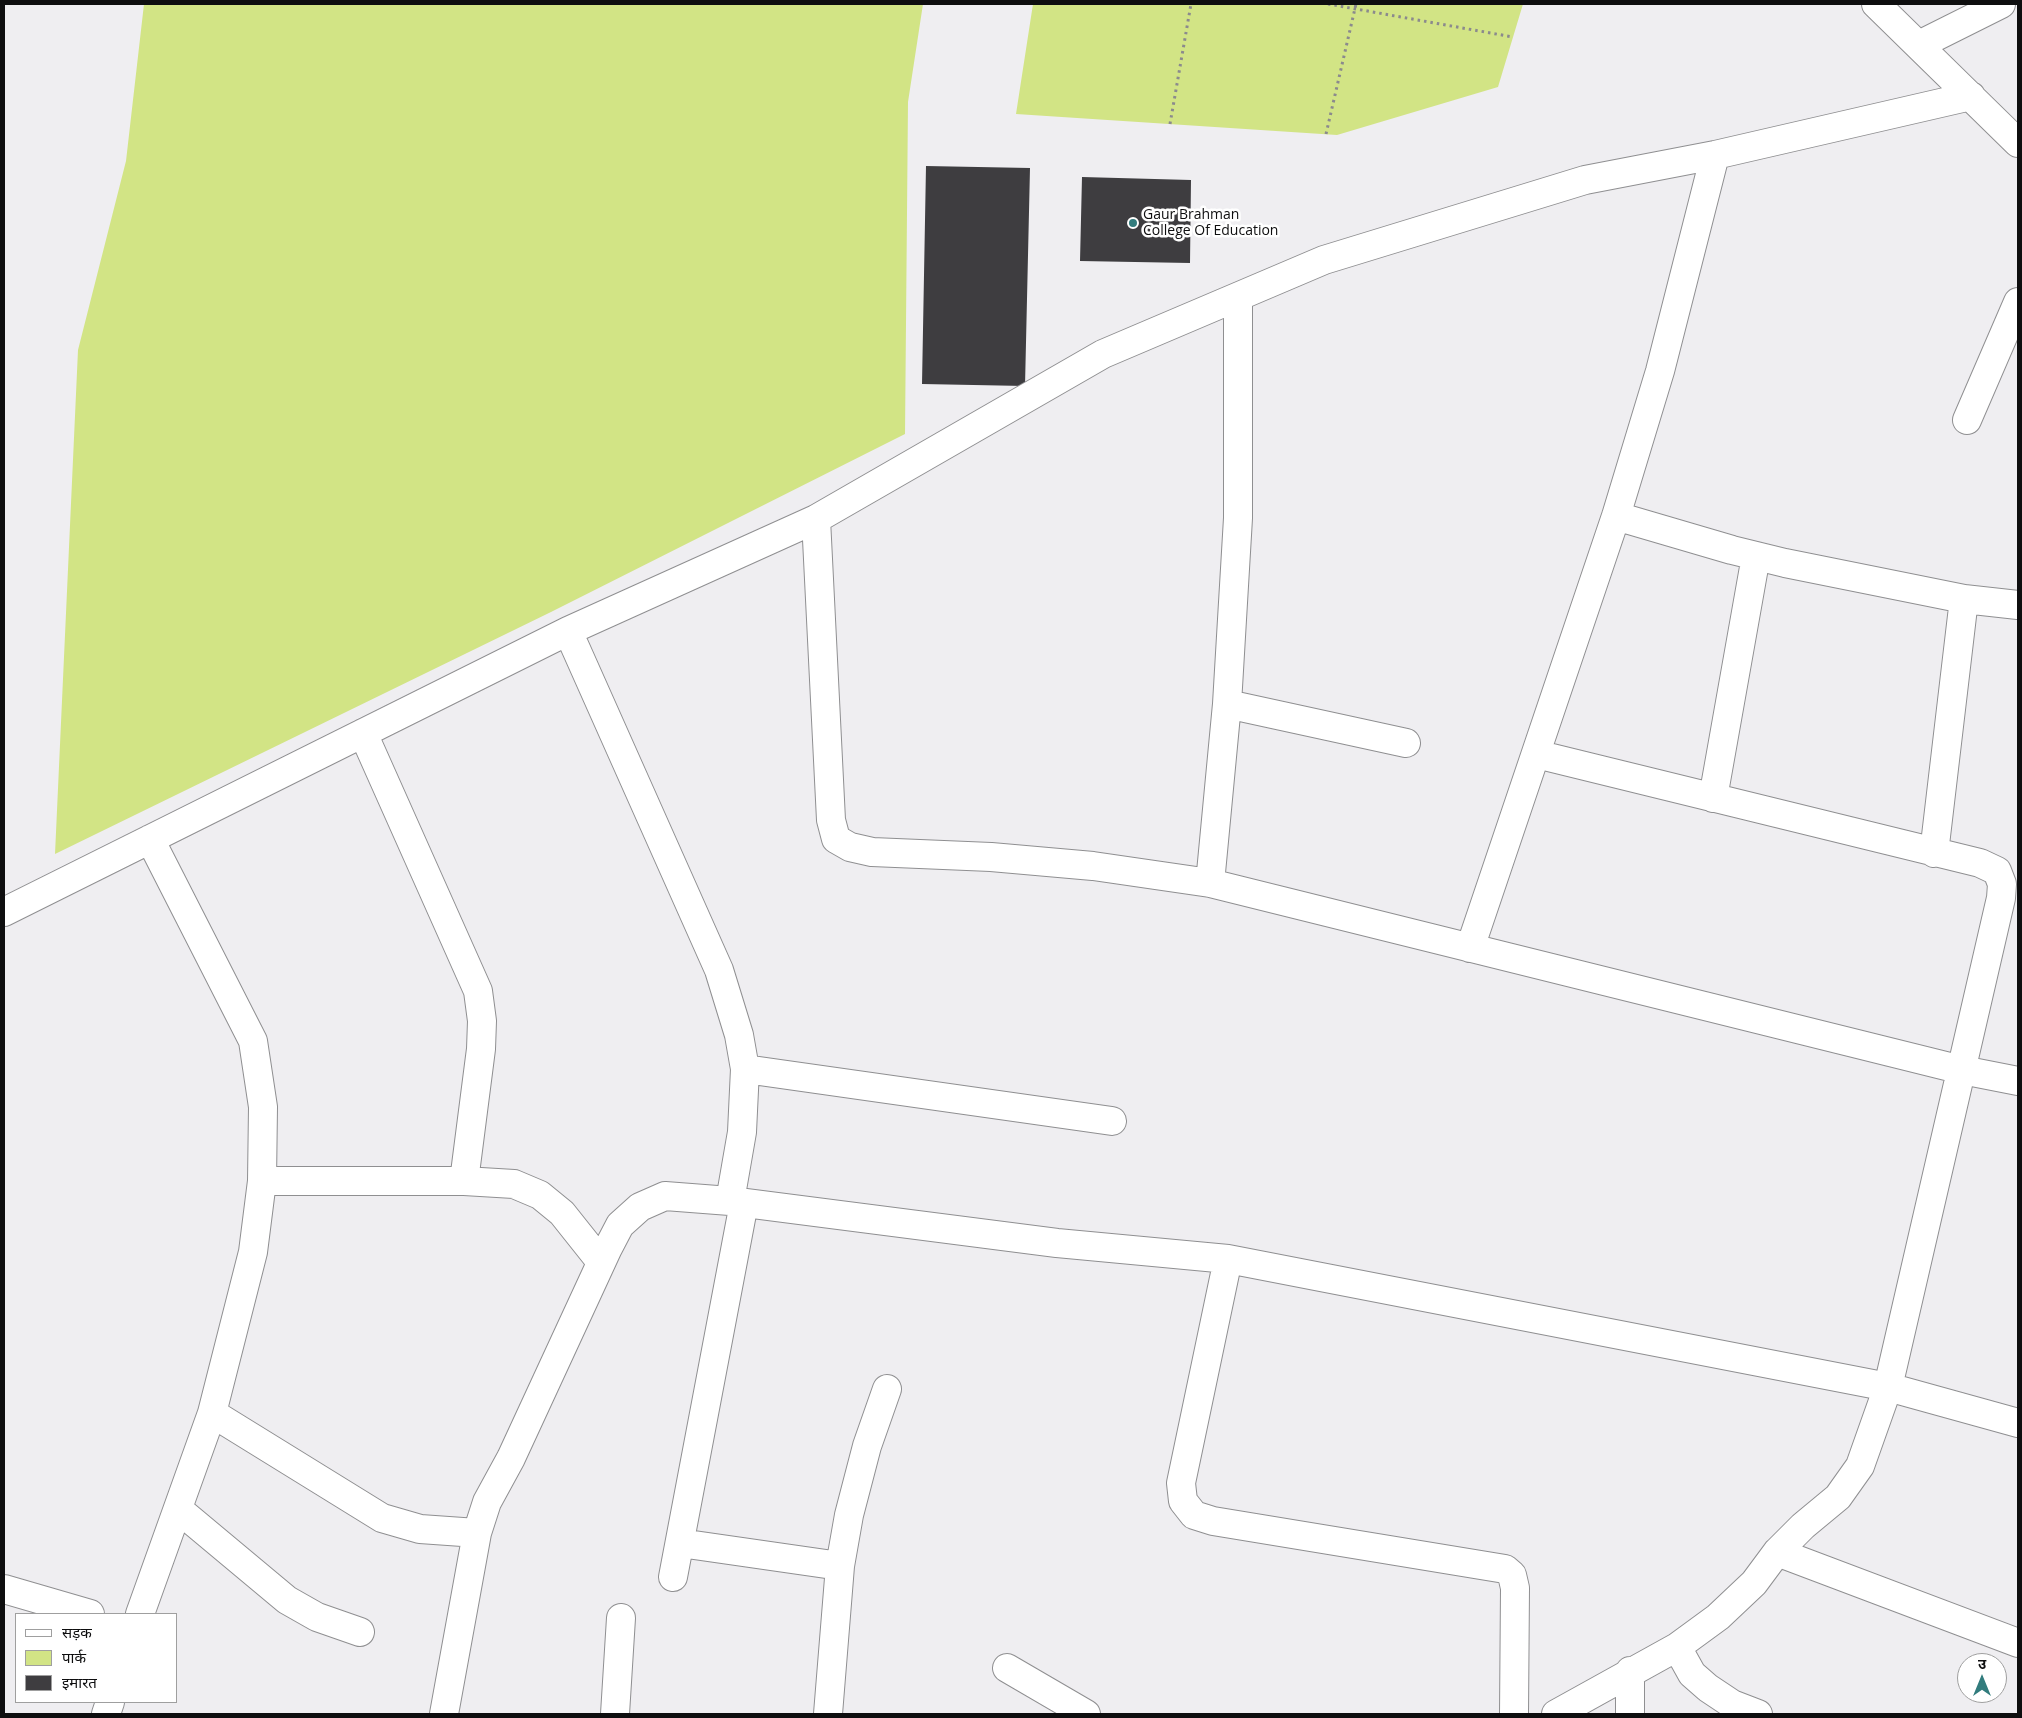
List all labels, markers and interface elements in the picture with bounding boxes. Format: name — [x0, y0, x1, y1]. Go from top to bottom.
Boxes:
place label: Gaur Brahman College Of Education — [1143, 207, 1278, 240]
marker: Gaur Brahman College Of Education — [1127, 217, 1139, 229]
legend — [15, 1613, 178, 1703]
text: सड़क — [62, 1622, 92, 1642]
text: पार्क — [62, 1647, 86, 1667]
north arrow — [1957, 1653, 2007, 1703]
text: उ — [1978, 1654, 1986, 1673]
text: इमारत — [62, 1672, 97, 1692]

